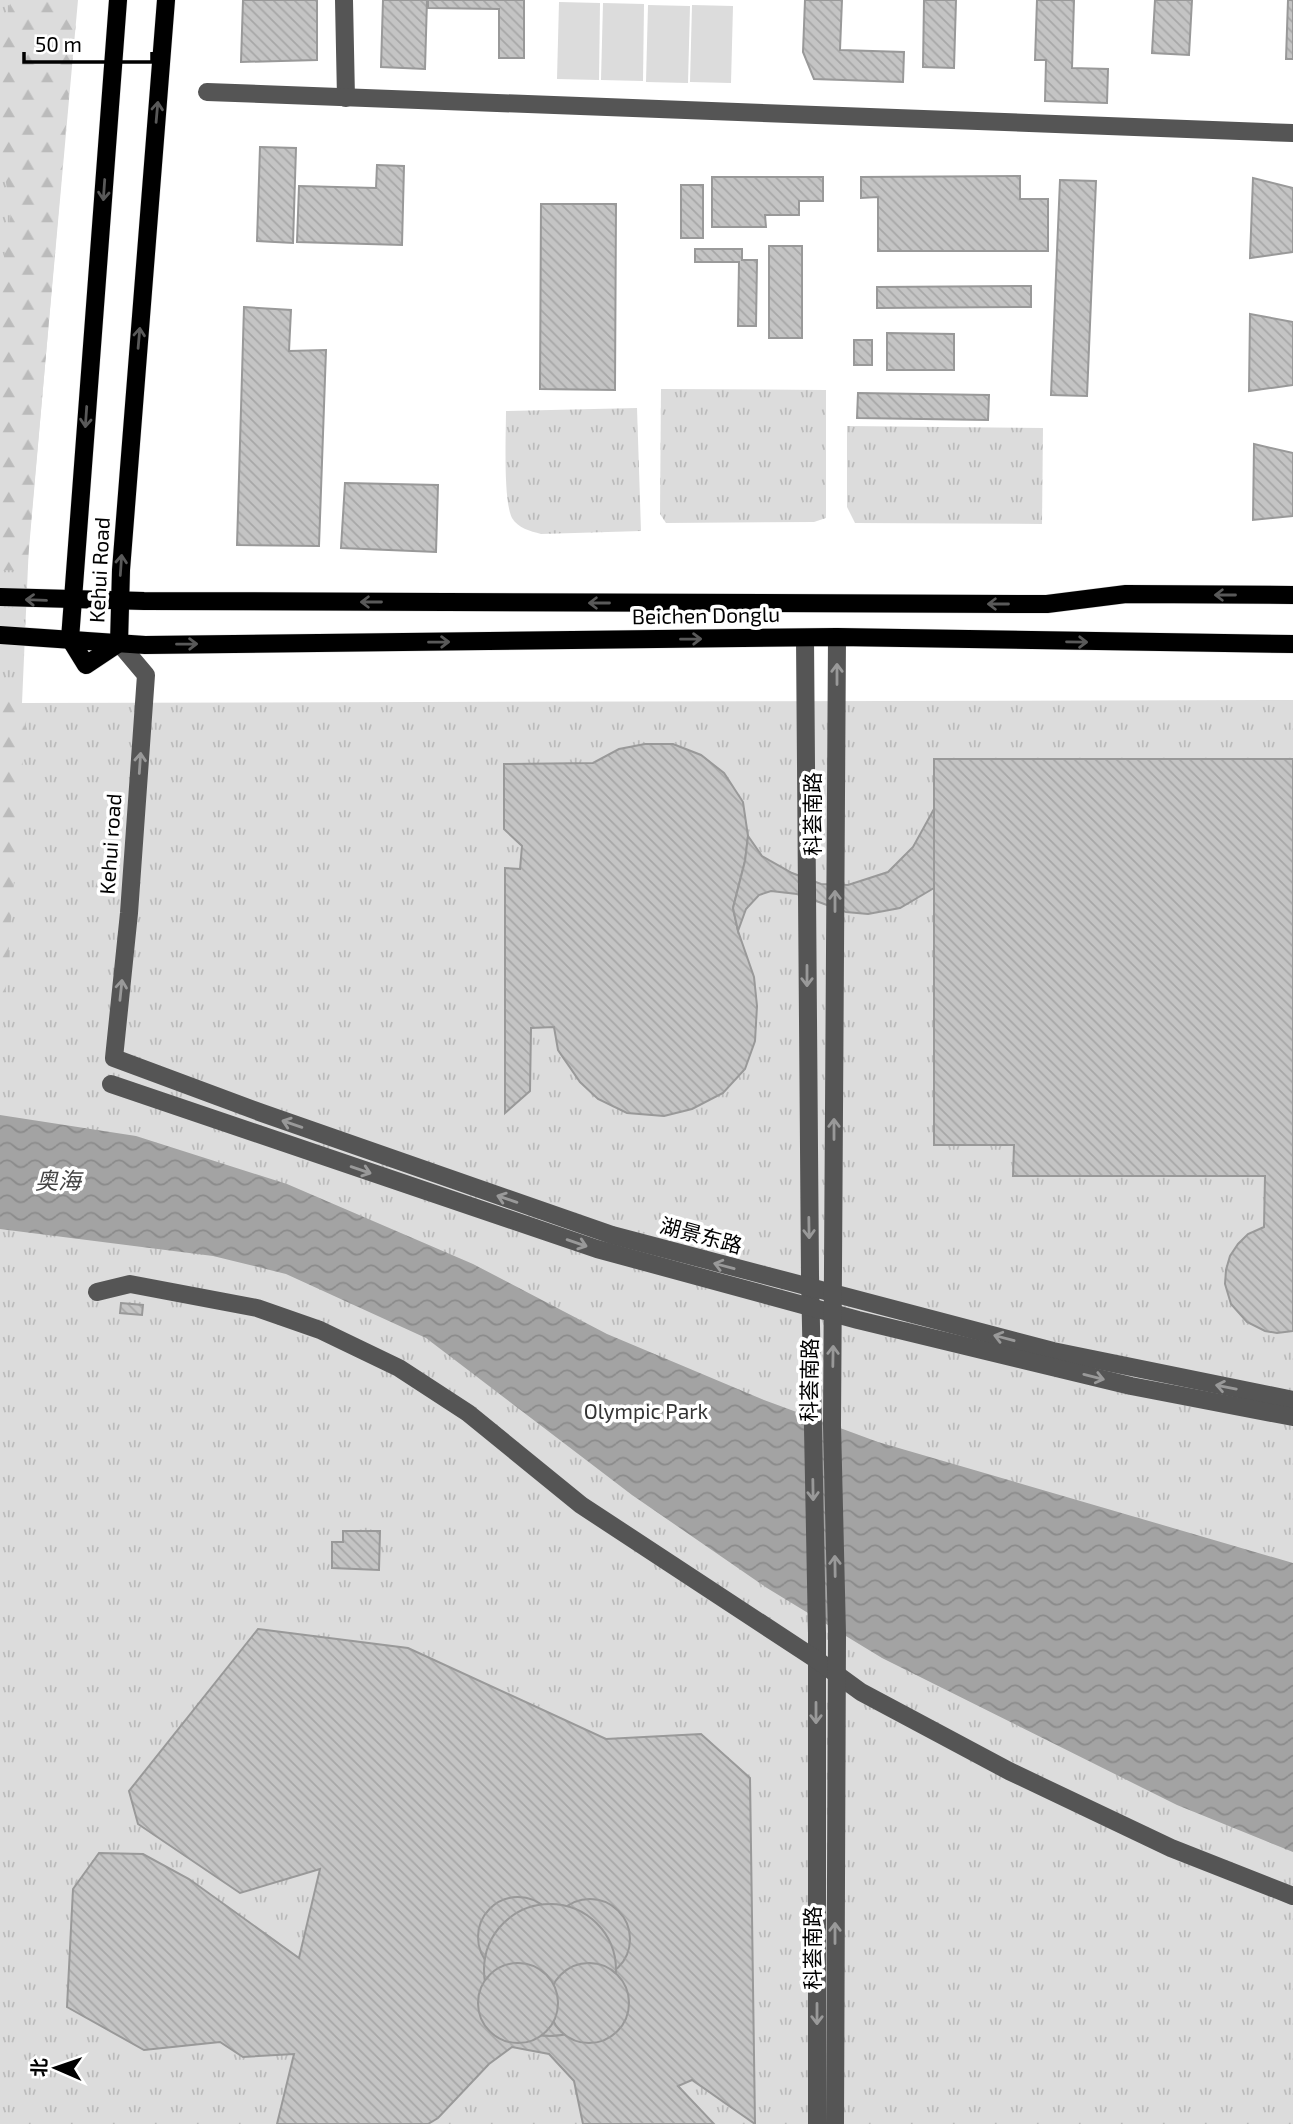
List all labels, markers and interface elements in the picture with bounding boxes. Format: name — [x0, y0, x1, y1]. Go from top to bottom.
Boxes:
scale bar — [24, 21, 152, 65]
text: 50 m — [35, 31, 82, 56]
one-way arrow — [151, 100, 164, 123]
one-way arrow — [97, 178, 110, 201]
one-way arrow — [133, 328, 146, 350]
one-way arrow — [79, 405, 92, 428]
street label: Kehui Road — [83, 516, 114, 623]
one-way arrow — [115, 554, 128, 577]
one-way arrow — [1214, 588, 1237, 602]
one-way arrow — [25, 593, 48, 606]
one-way arrow — [360, 595, 383, 609]
one-way arrow — [588, 596, 611, 610]
one-way arrow — [987, 597, 1010, 611]
street label: Beichen Donglu — [632, 601, 780, 628]
one-way arrow — [679, 632, 702, 646]
one-way arrow — [427, 635, 450, 649]
one-way arrow — [1065, 635, 1088, 649]
one-way arrow — [175, 637, 198, 651]
one-way arrow — [830, 663, 844, 686]
one-way arrow — [134, 752, 147, 775]
street label: 科荟南路 — [799, 772, 824, 856]
street label: Kehui road — [94, 793, 126, 895]
one-way arrow — [828, 890, 842, 913]
one-way arrow — [801, 964, 814, 987]
one-way arrow — [115, 979, 128, 1001]
one-way arrow — [281, 1117, 303, 1130]
one-way arrow — [827, 1118, 841, 1141]
one-way arrow — [350, 1165, 372, 1177]
water label: 奥海 — [35, 1166, 84, 1194]
one-way arrow — [496, 1192, 518, 1204]
street label: 湖景东路 — [658, 1212, 745, 1257]
one-way arrow — [802, 1216, 816, 1239]
one-way arrow — [566, 1237, 588, 1250]
one-way arrow — [713, 1259, 736, 1272]
one-way arrow — [993, 1331, 1016, 1344]
street label: 科荟南路 — [795, 1338, 822, 1422]
one-way arrow — [827, 1345, 840, 1368]
one-way arrow — [1082, 1371, 1105, 1384]
one-way arrow — [1215, 1380, 1238, 1394]
park label: Olympic Park — [584, 1398, 709, 1423]
one-way arrow — [807, 1478, 820, 1501]
one-way arrow — [828, 1555, 842, 1578]
one-way arrow — [809, 1702, 823, 1725]
street label: 科荟南路 — [799, 1906, 824, 1990]
one-way arrow — [829, 1922, 842, 1945]
one-way arrow — [810, 2003, 824, 2026]
north arrow — [21, 2033, 91, 2103]
text: 北 — [27, 2057, 50, 2077]

